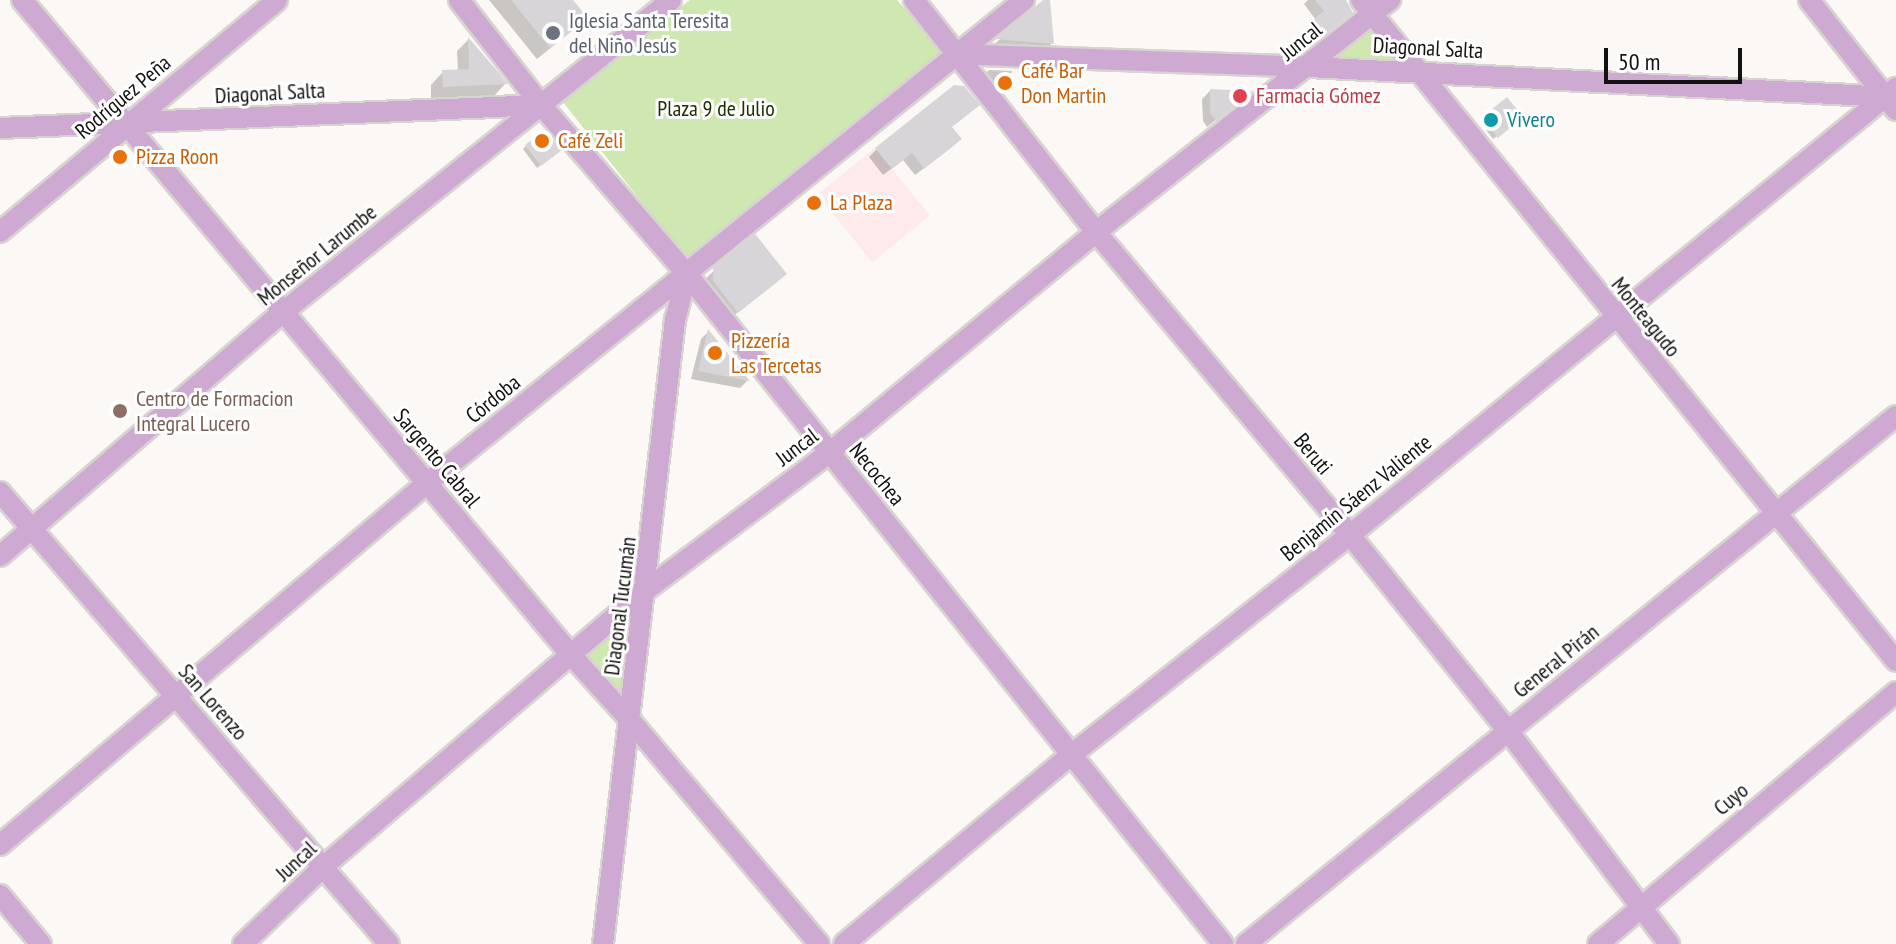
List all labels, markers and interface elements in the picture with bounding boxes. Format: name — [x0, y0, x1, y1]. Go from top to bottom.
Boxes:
place label: Iglesia Santa Teresita del Niño Jesús — [569, 7, 730, 58]
street label: Juncal — [1275, 16, 1327, 66]
marker: Iglesia Santa Teresita del Niño Jesús — [544, 24, 562, 42]
street label: Diagonal Salta — [1372, 32, 1484, 64]
scale bar — [1608, 32, 1746, 82]
text: 50 m — [1618, 46, 1660, 77]
street label: Rodríguez Peña — [70, 49, 176, 145]
place label: Café Bar Don Martin — [1021, 57, 1106, 108]
marker: Café Bar Don Martin — [996, 74, 1014, 92]
street label: Diagonal Salta — [214, 77, 326, 109]
place label: Farmacia Gómez — [1256, 83, 1381, 109]
marker: Farmacia Gómez — [1231, 87, 1249, 105]
park label: Plaza 9 de Julio — [657, 96, 775, 122]
place label: Vivero — [1507, 107, 1555, 133]
marker: Vivero — [1482, 111, 1500, 129]
place label: Café Zeli — [558, 128, 624, 154]
marker: Café Zeli — [533, 132, 551, 150]
place label: Pizza Roon — [136, 144, 218, 170]
marker: Pizza Roon — [111, 148, 129, 166]
place label: La Plaza — [830, 190, 893, 216]
marker: La Plaza — [805, 194, 823, 212]
street label: Monseñor Larumbe — [252, 199, 382, 311]
street label: Monteagudo — [1606, 272, 1686, 362]
place label: Pizzería Las Tercetas — [731, 327, 822, 378]
marker: Pizzería Las Tercetas — [706, 344, 724, 362]
street label: Córdoba — [460, 369, 526, 429]
place label: Centro de Formacion Integral Lucero — [136, 385, 293, 436]
marker: Centro de Formacion Integral Lucero — [111, 402, 129, 420]
street label: Sargento Cabral — [388, 403, 486, 513]
street label: Juncal — [771, 423, 823, 471]
street label: Beruti — [1288, 428, 1338, 480]
street label: Benjamín Sáenz Valiente — [1275, 429, 1437, 567]
street label: Necochea — [844, 437, 910, 511]
street label: Diagonal Tucumán — [598, 535, 642, 677]
street label: General Pirán — [1508, 619, 1604, 703]
street label: San Lorenzo — [173, 659, 253, 745]
street label: Cuyo — [1708, 777, 1754, 821]
street label: Juncal — [270, 836, 322, 886]

